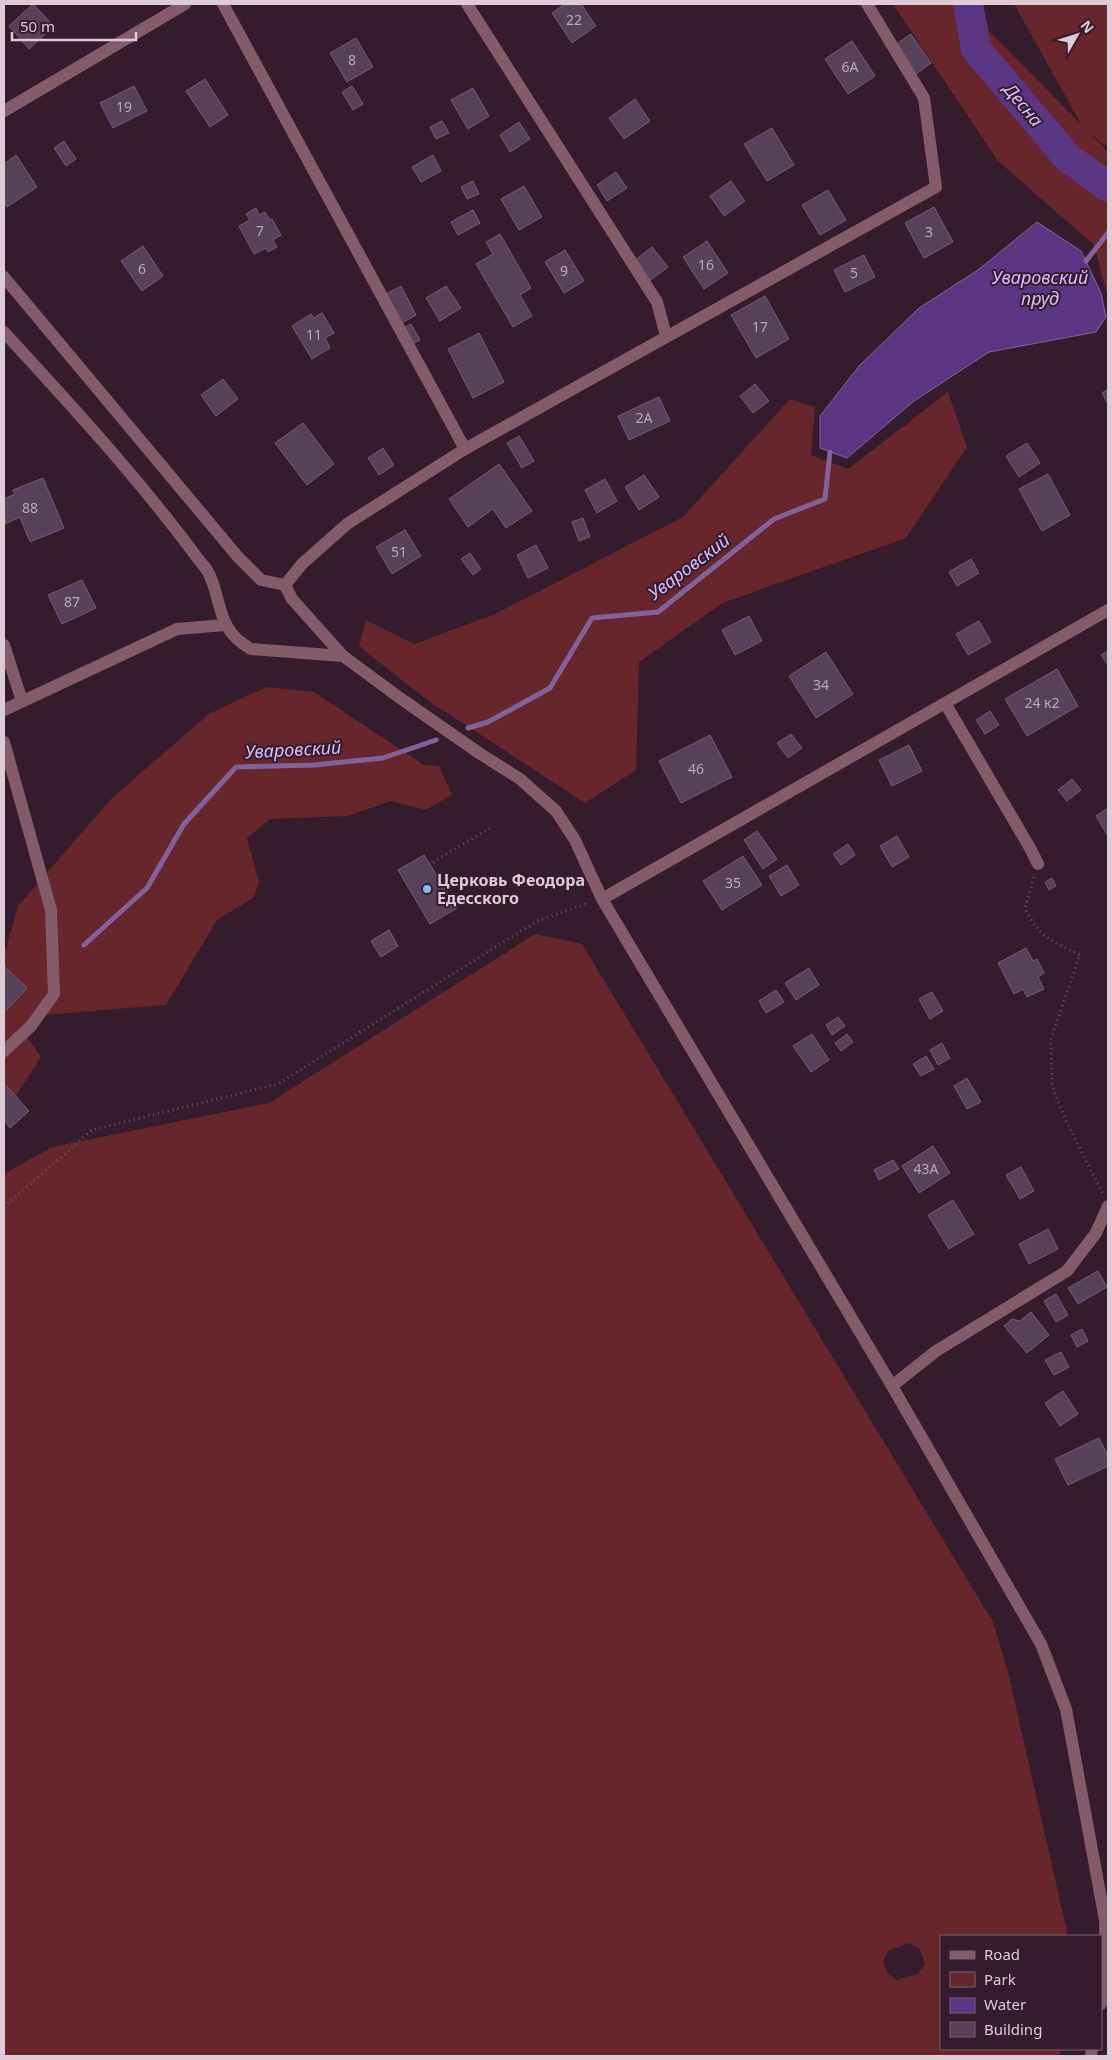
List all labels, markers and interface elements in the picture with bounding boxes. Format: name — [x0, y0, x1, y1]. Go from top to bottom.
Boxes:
scale bar — [12, 10, 136, 42]
house number: 22 — [566, 10, 582, 29]
north arrow — [1052, 10, 1102, 60]
text: 50 m — [20, 16, 55, 36]
text: N — [1077, 16, 1098, 37]
house number: 8 — [348, 50, 356, 69]
house number: 6А — [842, 57, 859, 76]
water label: Десна — [997, 76, 1049, 131]
house number: 19 — [116, 97, 132, 116]
house number: 7 — [256, 221, 264, 240]
house number: 3 — [925, 222, 933, 241]
house number: 16 — [698, 255, 714, 274]
house number: 6 — [138, 259, 146, 278]
house number: 9 — [560, 261, 568, 280]
house number: 5 — [850, 263, 858, 282]
water label: Уваровский пруд — [992, 265, 1088, 310]
house number: 17 — [752, 317, 768, 336]
house number: 11 — [306, 325, 322, 344]
house number: 2А — [636, 408, 653, 427]
house number: 88 — [22, 498, 38, 517]
water label: Уваровский — [643, 528, 734, 605]
house number: 51 — [391, 542, 407, 561]
house number: 87 — [64, 592, 80, 611]
house number: 34 — [813, 675, 829, 694]
house number: 24 к2 — [1024, 693, 1060, 712]
water label: Уваровский — [244, 734, 342, 764]
house number: 46 — [688, 759, 704, 778]
place label: Церковь Феодора Едесского — [437, 869, 585, 909]
house number: 35 — [725, 873, 741, 892]
marker: Церковь Феодора Едесского — [421, 883, 433, 895]
house number: 43А — [914, 1159, 939, 1178]
legend — [940, 1935, 1102, 2050]
text: Road — [984, 1944, 1020, 1964]
text: Park — [984, 1969, 1016, 1989]
text: Water — [984, 1994, 1026, 2014]
text: Building — [984, 2019, 1042, 2039]

